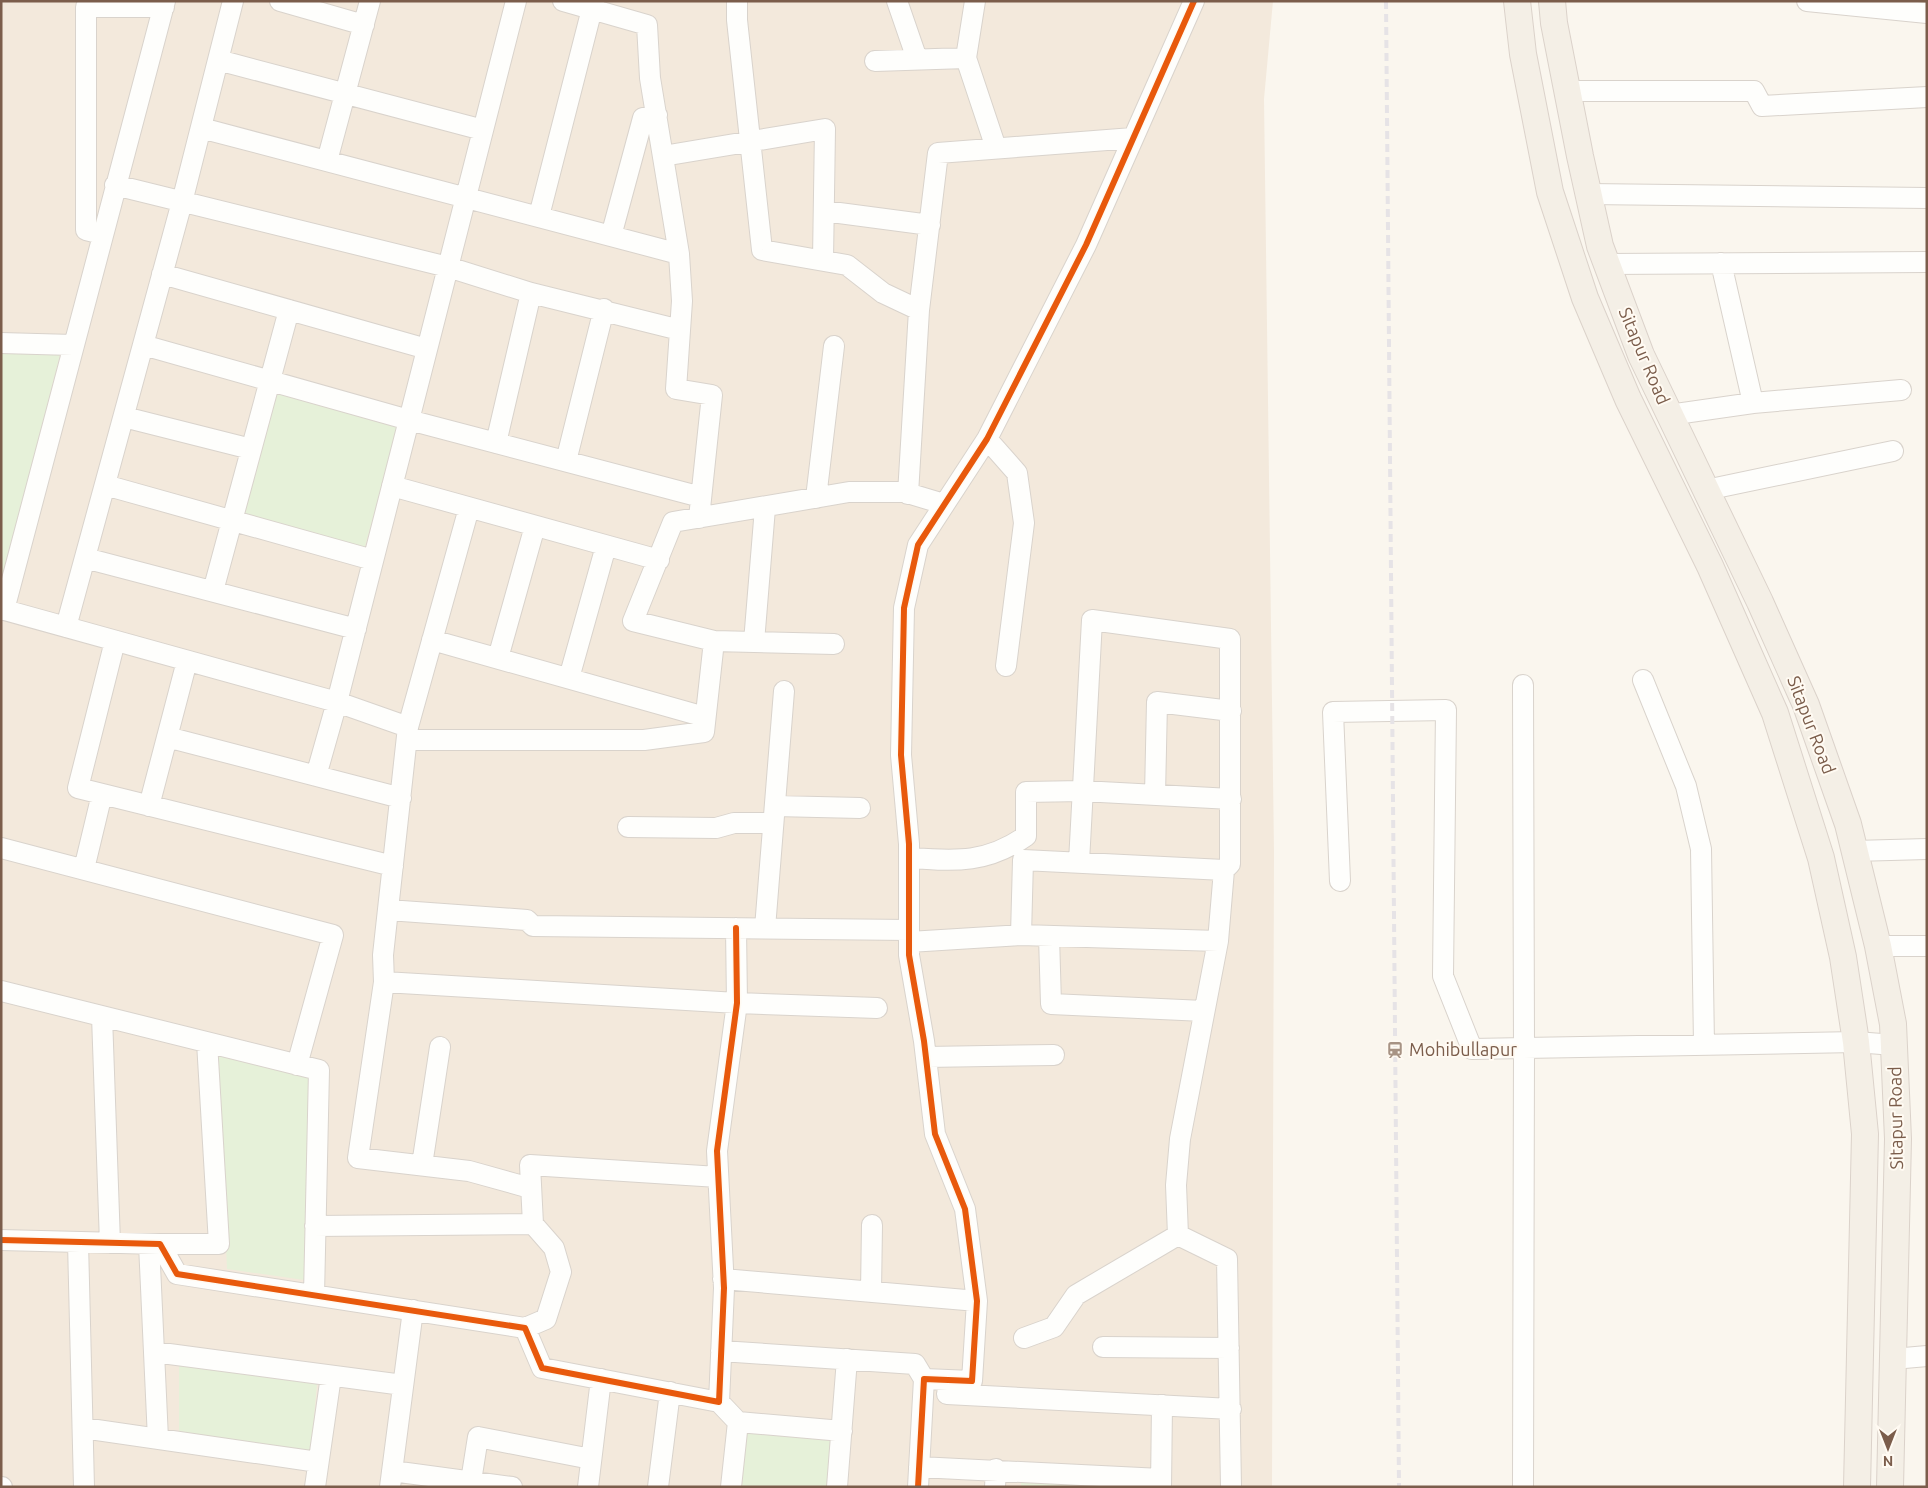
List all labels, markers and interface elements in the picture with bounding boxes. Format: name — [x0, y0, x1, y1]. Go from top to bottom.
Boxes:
street label: Sitapur Road — [1616, 304, 1674, 407]
street label: Sitapur Road — [1784, 673, 1840, 776]
place label: Mohibullapur — [1409, 1039, 1517, 1059]
station icon: Mohibullapur — [1385, 1040, 1405, 1060]
street label: Sitapur Road — [1884, 1066, 1906, 1170]
north arrow — [1863, 1423, 1913, 1473]
text: N — [1883, 1453, 1893, 1469]

